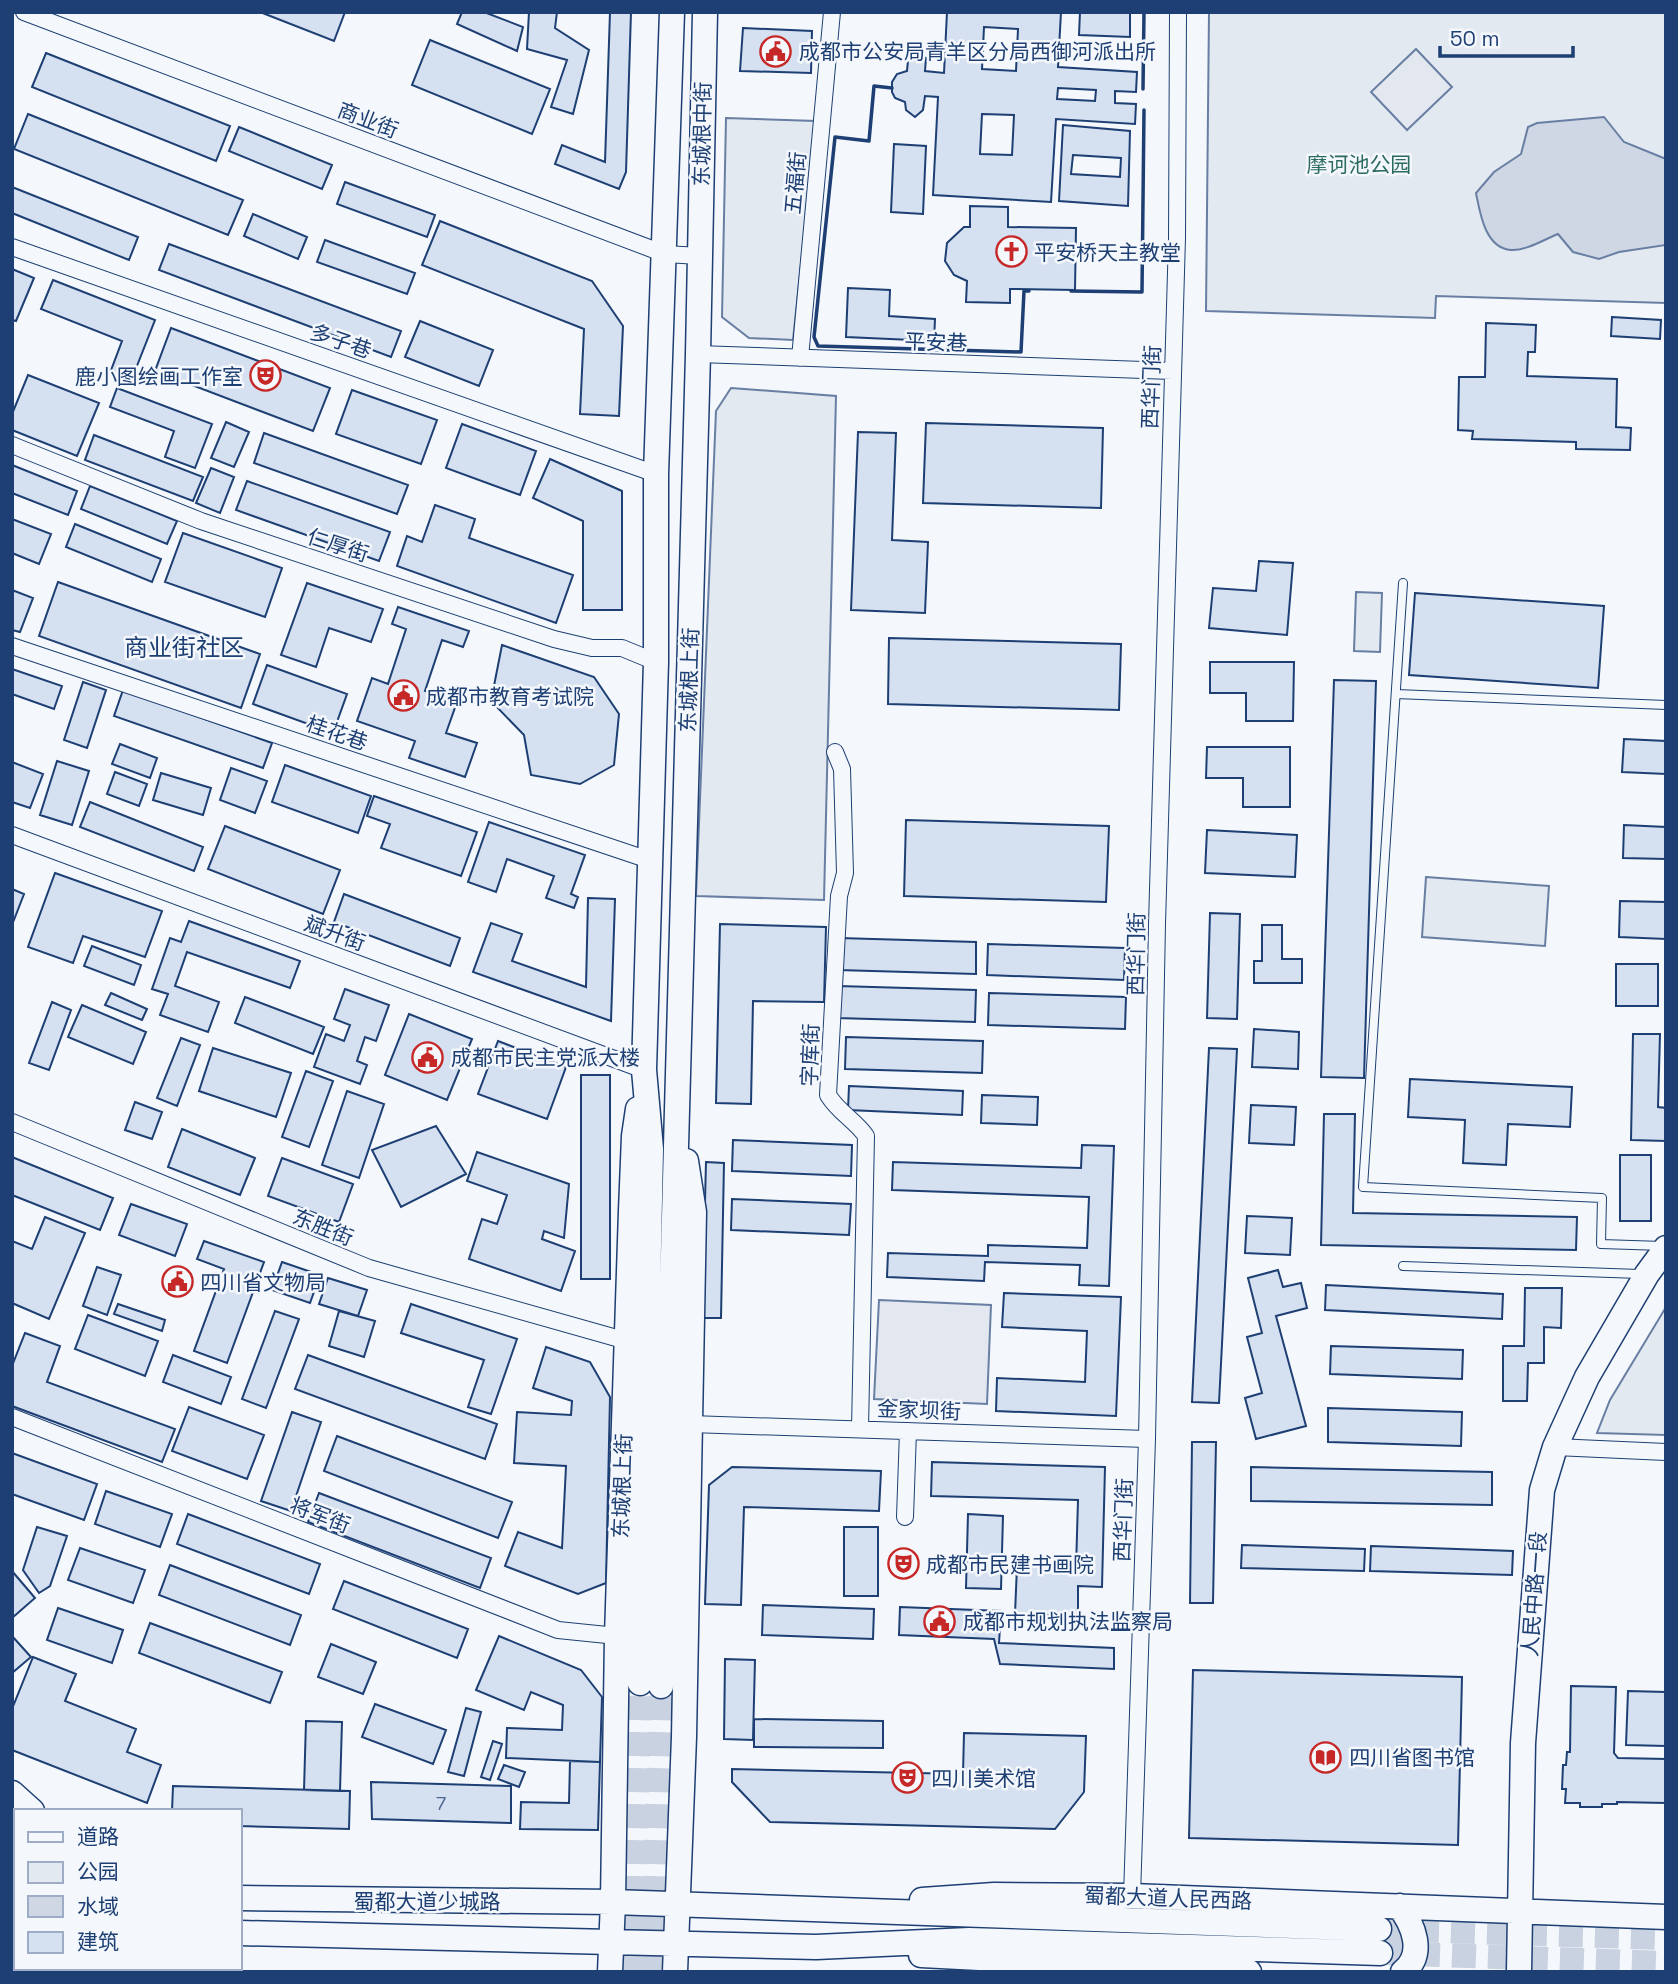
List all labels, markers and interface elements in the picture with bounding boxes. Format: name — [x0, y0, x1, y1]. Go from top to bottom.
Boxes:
scale bar — [1440, 14, 1573, 58]
text: 50 m — [1450, 25, 1500, 52]
public building icon: 成都市公安局青羊区分局西御河派出所 — [759, 34, 793, 68]
place label: 成都市公安局青羊区分局西御河派出所 — [799, 38, 1156, 65]
street label: 东城根中街 — [688, 81, 716, 187]
street label: 商业街 — [334, 96, 402, 144]
street label: 五福街 — [779, 150, 811, 216]
park label: 摩诃池公园 — [1307, 151, 1412, 178]
church icon: 平安桥天主教堂 — [994, 235, 1028, 269]
place label: 平安桥天主教堂 — [1034, 239, 1181, 266]
street label: 多子巷 — [307, 318, 375, 364]
street label: 平安巷 — [904, 327, 968, 357]
street label: 西华门街 — [1136, 345, 1166, 429]
theatre icon: 鹿小图绘画工作室 — [249, 359, 283, 393]
place label: 鹿小图绘画工作室 — [75, 363, 243, 390]
street label: 仁厚街 — [304, 522, 372, 568]
street label: 东城根上街 — [674, 627, 704, 733]
district label: 商业街社区 — [124, 632, 244, 663]
public building icon: 成都市教育考试院 — [386, 679, 420, 713]
place label: 成都市教育考试院 — [426, 683, 594, 710]
street label: 桂花巷 — [303, 710, 371, 756]
street label: 斌升街 — [301, 910, 369, 956]
street label: 西华门街 — [1122, 912, 1150, 996]
street label: 字库街 — [795, 1023, 825, 1087]
public building icon: 成都市民主党派大楼 — [411, 1040, 445, 1074]
place label: 成都市民主党派大楼 — [451, 1044, 640, 1071]
street label: 东胜街 — [289, 1203, 357, 1251]
public building icon: 四川省文物局 — [160, 1265, 194, 1299]
place label: 四川省文物局 — [200, 1269, 326, 1296]
street label: 金家坝街 — [877, 1395, 961, 1425]
street label: 东城根上街 — [607, 1433, 637, 1539]
street label: 西华门街 — [1108, 1478, 1138, 1562]
street label: 将军街 — [286, 1491, 354, 1539]
street label: 人民中路一段 — [1516, 1530, 1552, 1658]
theatre icon: 成都市民建书画院 — [886, 1547, 920, 1581]
place label: 成都市民建书画院 — [926, 1551, 1094, 1578]
public building icon: 成都市规划执法监察局 — [923, 1604, 957, 1638]
place label: 成都市规划执法监察局 — [963, 1608, 1173, 1635]
library icon: 四川省图书馆 — [1309, 1740, 1343, 1774]
place label: 四川省图书馆 — [1349, 1744, 1475, 1771]
theatre icon: 四川美术馆 — [891, 1761, 925, 1795]
place label: 四川美术馆 — [931, 1765, 1036, 1792]
house number: 7 — [436, 1792, 446, 1815]
legend — [14, 1809, 242, 1970]
text: 道路 — [77, 1823, 119, 1850]
text: 公园 — [77, 1858, 119, 1885]
street label: 蜀都大道人民西路 — [1084, 1882, 1252, 1914]
street label: 蜀都大道少城路 — [354, 1888, 501, 1915]
text: 水域 — [77, 1893, 119, 1920]
text: 建筑 — [77, 1928, 119, 1955]

